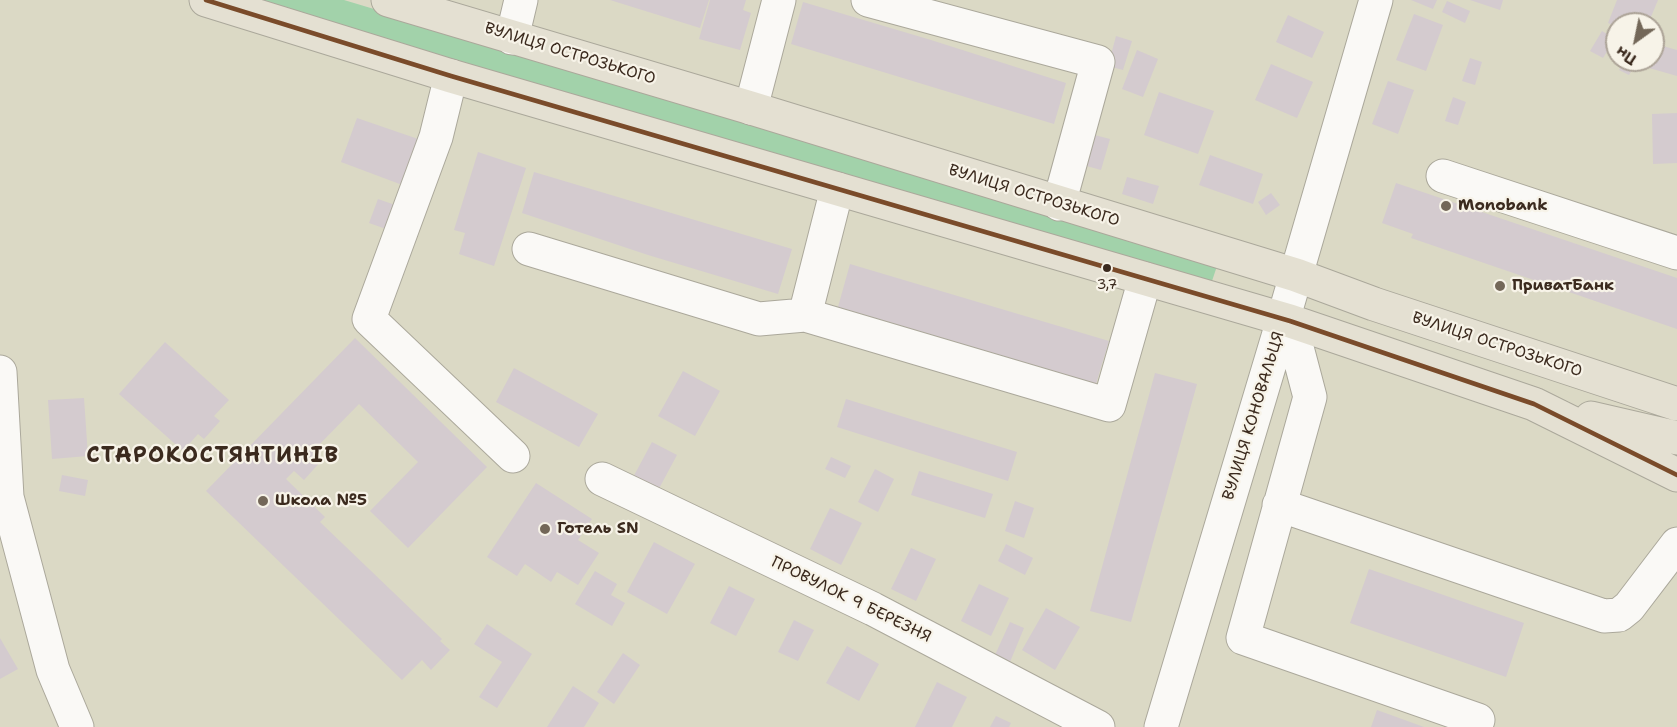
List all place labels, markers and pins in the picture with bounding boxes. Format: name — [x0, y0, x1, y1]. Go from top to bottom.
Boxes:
place label: Monobank — [1458, 196, 1548, 216]
marker: Monobank — [1439, 199, 1453, 213]
marker: 3,7 — [1101, 262, 1113, 274]
place label: ПриватБанк — [1512, 276, 1614, 296]
place label: 3,7 — [1097, 277, 1117, 293]
marker: ПриватБанк — [1493, 279, 1507, 293]
place label: Школа №5 — [275, 491, 367, 511]
marker: Школа №5 — [256, 494, 270, 508]
place label: Готель SN — [557, 519, 639, 539]
marker: Готель SN — [538, 522, 552, 536]

